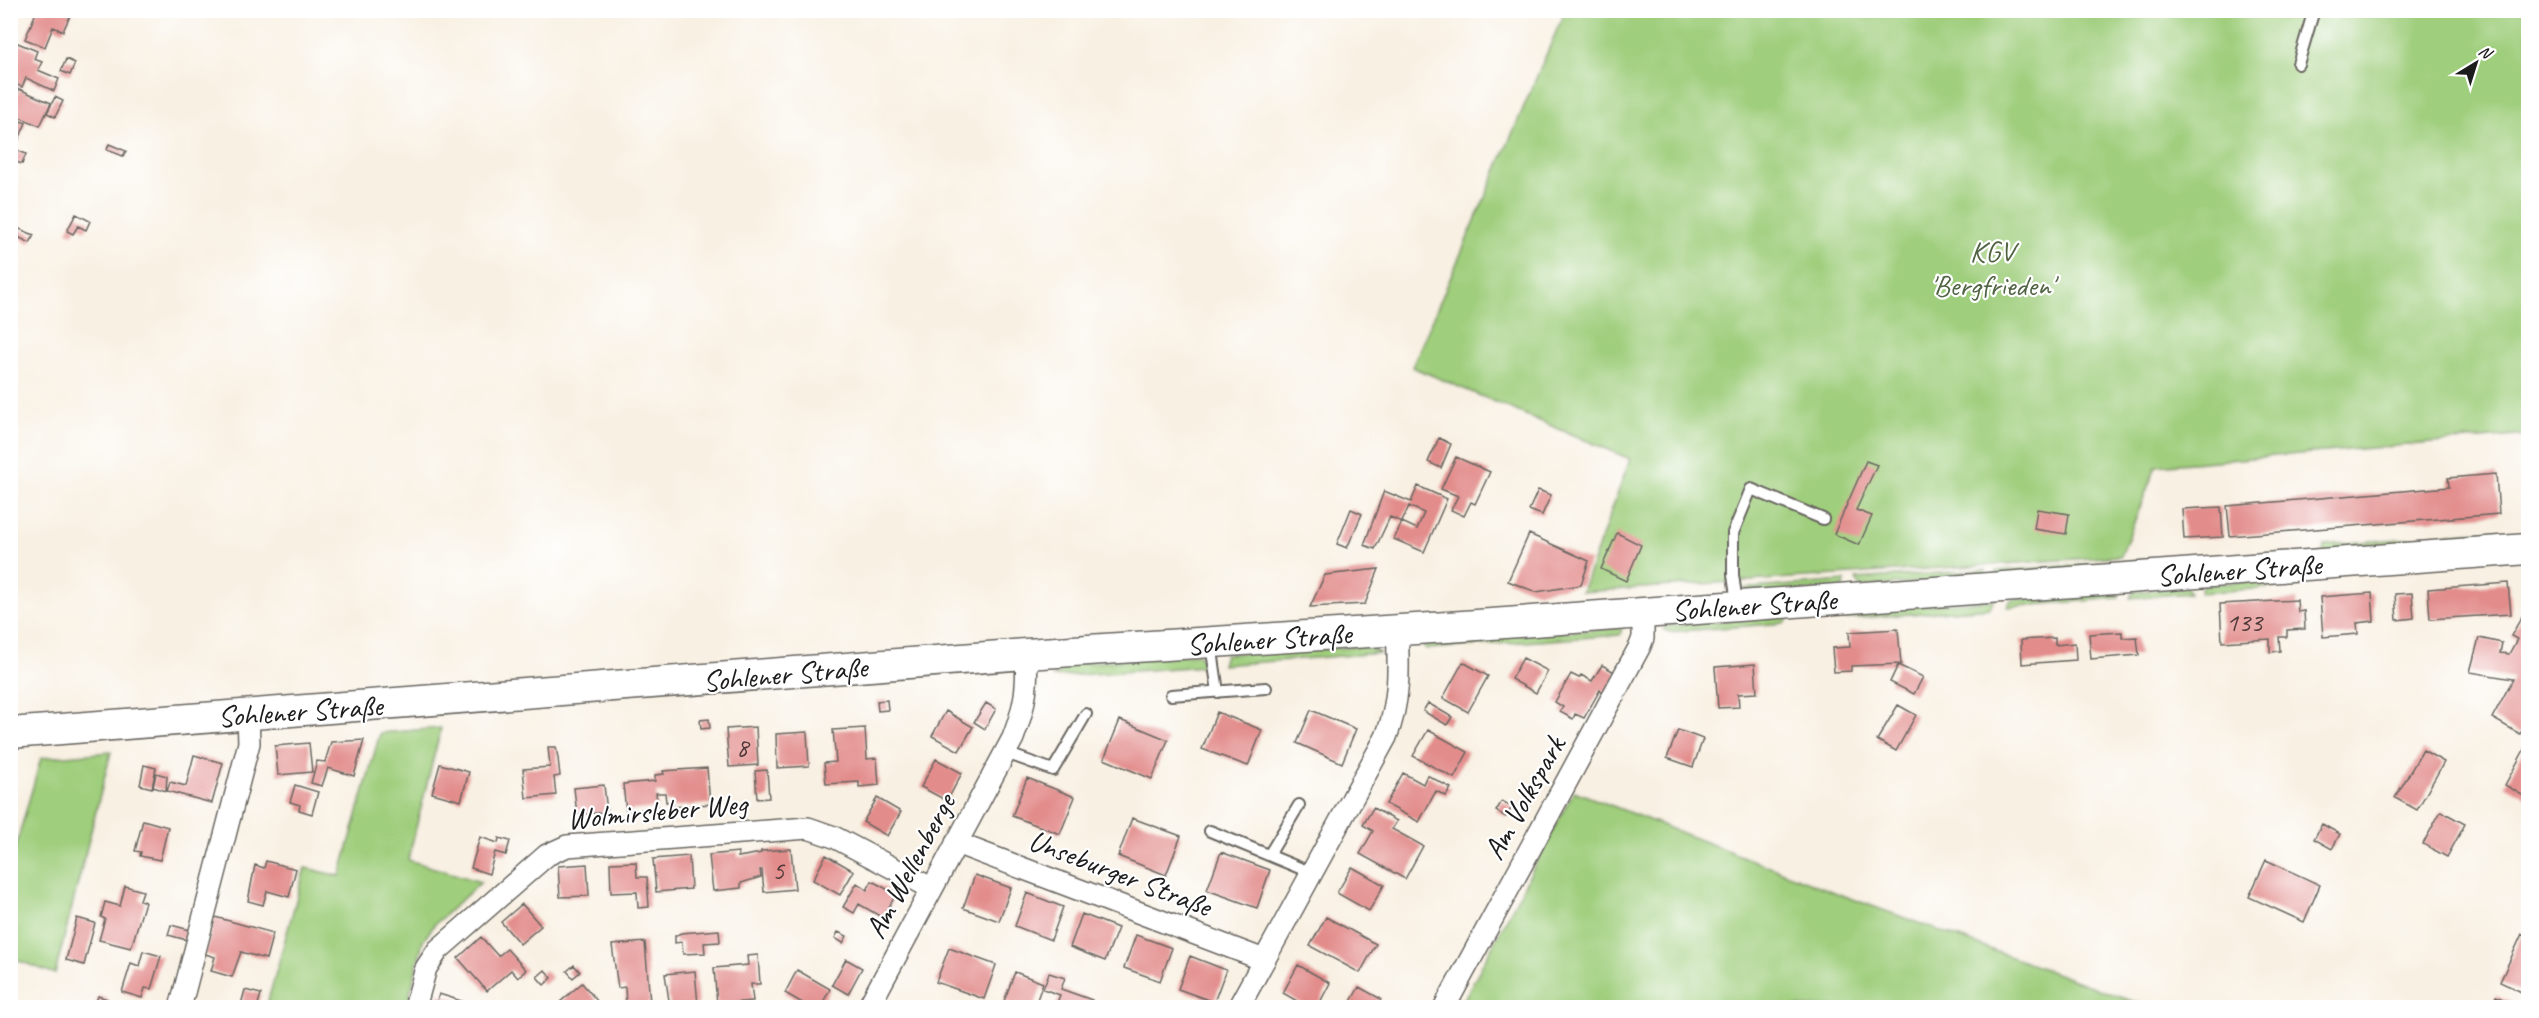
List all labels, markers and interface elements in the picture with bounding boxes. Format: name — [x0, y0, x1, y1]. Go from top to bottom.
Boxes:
north arrow — [2446, 33, 2506, 93]
text: N — [2475, 41, 2497, 65]
park label: KGV 'Bergfrieden' — [1930, 232, 2059, 304]
street label: Sohlener Straße — [2155, 545, 2325, 595]
street label: Sohlener Straße — [1670, 580, 1840, 630]
house number: 133 — [2226, 605, 2264, 639]
street label: Sohlener Straße — [1185, 614, 1355, 664]
street label: Sohlener Straße — [701, 648, 871, 700]
street label: Sohlener Straße — [216, 686, 386, 736]
street label: Am Volkspark — [1475, 728, 1574, 866]
house number: 8 — [736, 730, 751, 764]
street label: Wolmirsleber Weg — [566, 784, 751, 838]
street label: Am Wellenberge — [856, 785, 965, 945]
street label: Unseburger Straße — [1024, 821, 1219, 926]
house number: 5 — [772, 853, 786, 887]

